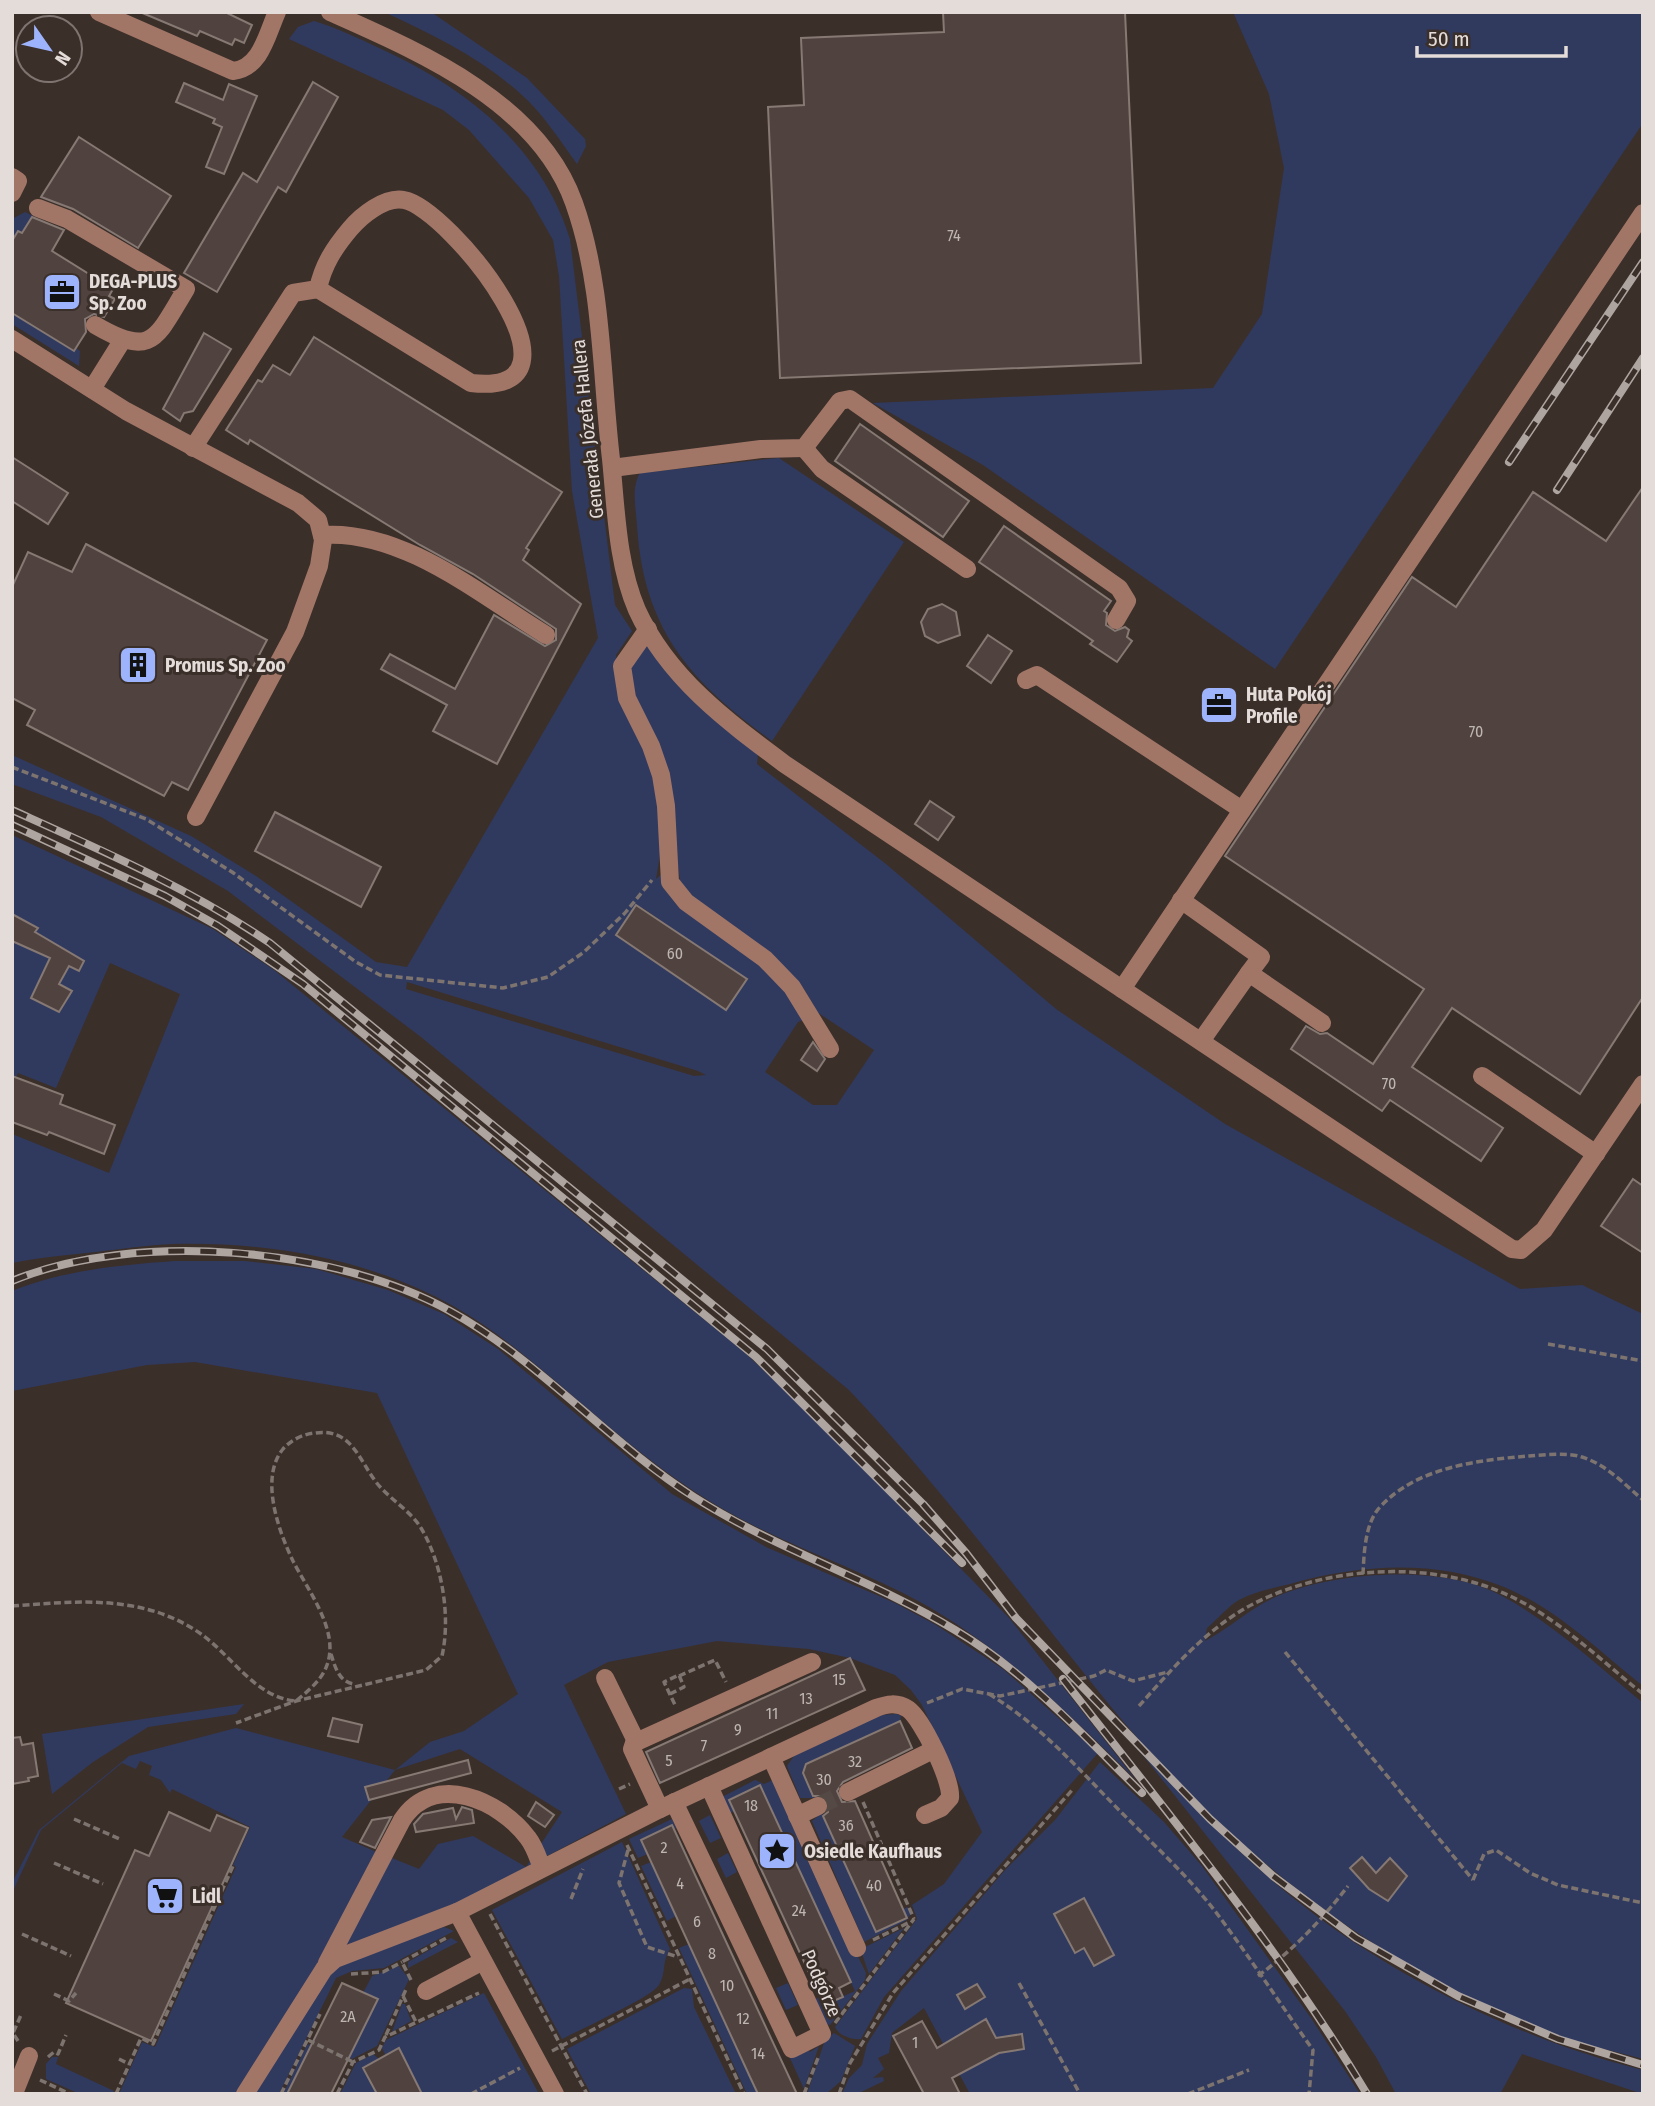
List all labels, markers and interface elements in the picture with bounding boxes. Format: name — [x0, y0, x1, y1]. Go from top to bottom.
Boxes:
north arrow — [14, 14, 84, 84]
scale bar — [1417, 14, 1566, 58]
text: 50 m — [1428, 26, 1470, 52]
text: N — [50, 47, 75, 69]
house number: 74 — [947, 226, 961, 245]
place label: DEGA-PLUS Sp. Zoo — [89, 270, 177, 315]
office icon: DEGA-PLUS Sp. Zoo — [41, 271, 83, 313]
street label: Generała Józefa Hallera — [567, 338, 608, 520]
building icon: Promus Sp. Zoo — [117, 644, 159, 686]
place label: Promus Sp. Zoo — [165, 654, 286, 677]
place label: Huta Pokój Profile — [1246, 683, 1332, 728]
office icon: Huta Pokój Profile — [1198, 684, 1240, 726]
house number: 70 — [1469, 722, 1483, 741]
house number: 60 — [667, 944, 683, 963]
house number: 70 — [1382, 1074, 1396, 1093]
house number: 15 — [832, 1670, 846, 1689]
house number: 13 — [799, 1689, 813, 1708]
house number: 11 — [766, 1704, 778, 1723]
house number: 9 — [734, 1720, 742, 1739]
house number: 7 — [701, 1736, 708, 1755]
house number: 5 — [665, 1751, 673, 1770]
house number: 32 — [848, 1752, 862, 1771]
house number: 30 — [816, 1770, 832, 1789]
house number: 18 — [744, 1796, 758, 1815]
house number: 36 — [838, 1816, 854, 1835]
place icon: Osiedle Kaufhaus — [756, 1830, 798, 1872]
house number: 2 — [660, 1838, 668, 1857]
place label: Osiedle Kaufhaus — [804, 1840, 943, 1863]
house number: 4 — [676, 1874, 684, 1893]
supermarket icon: Lidl — [144, 1875, 186, 1917]
house number: 40 — [866, 1876, 882, 1895]
place label: Lidl — [192, 1885, 222, 1908]
house number: 24 — [792, 1901, 806, 1920]
house number: 6 — [693, 1912, 701, 1931]
house number: 8 — [708, 1944, 716, 1963]
street label: Podgórze — [797, 1946, 847, 2020]
house number: 10 — [720, 1976, 734, 1995]
house number: 2A — [340, 2007, 356, 2026]
house number: 12 — [736, 2009, 750, 2028]
house number: 1 — [912, 2033, 918, 2052]
house number: 14 — [751, 2044, 765, 2063]

